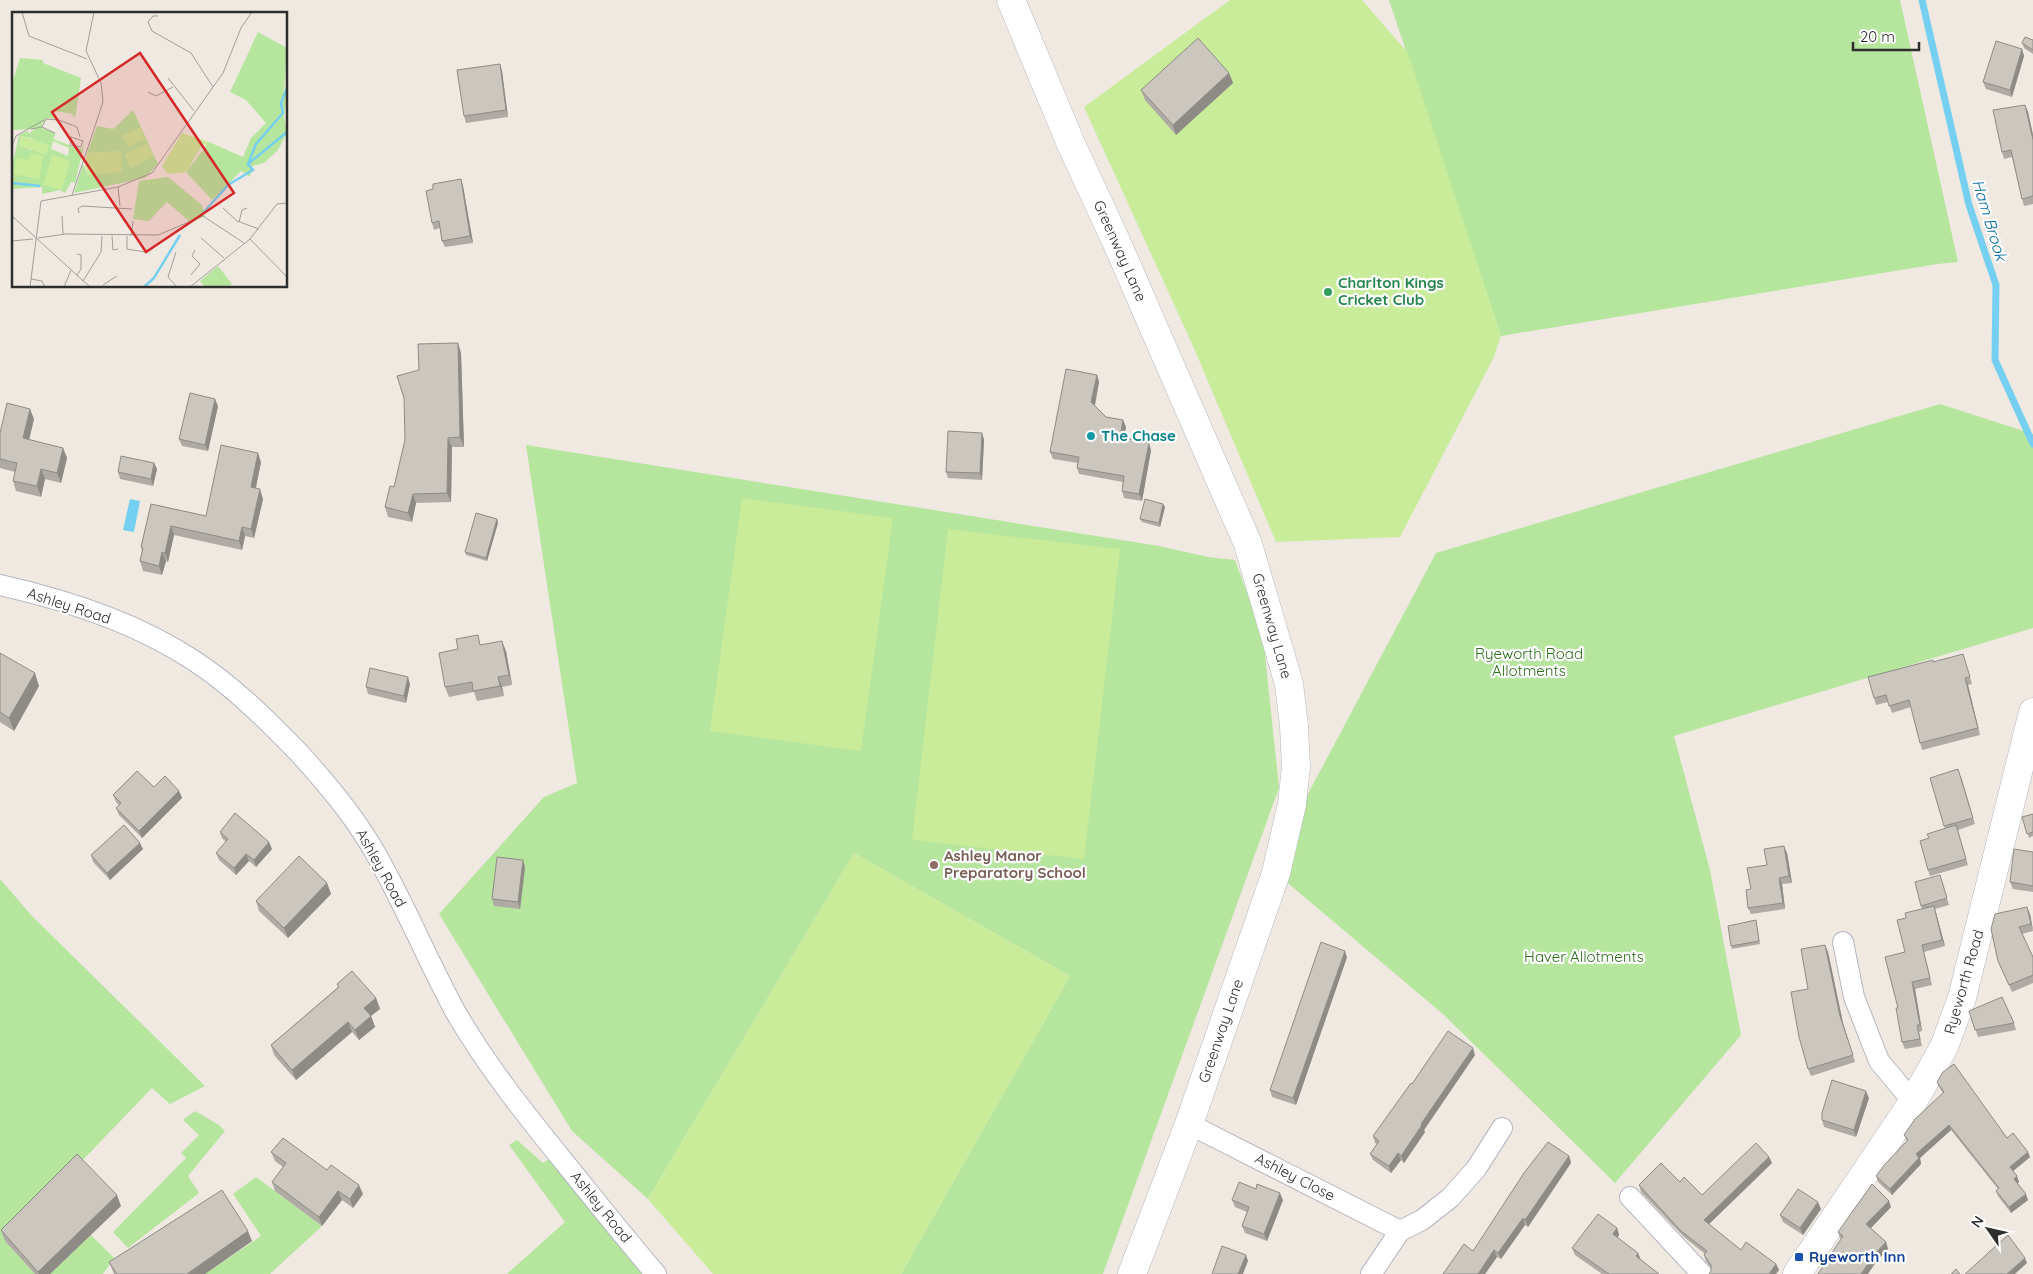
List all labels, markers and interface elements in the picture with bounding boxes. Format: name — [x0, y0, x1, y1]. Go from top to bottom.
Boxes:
inset map — [12, 12, 288, 288]
scale bar — [1853, 20, 1919, 52]
text: 20 m — [1860, 27, 1895, 46]
water label: Ham Brook — [1968, 177, 2012, 265]
street label: Greenway Lane — [1090, 197, 1151, 304]
place label: Charlton Kings Cricket Club — [1338, 273, 1444, 309]
marker: Charlton Kings Cricket Club — [1322, 286, 1334, 298]
place label: The Chase — [1101, 426, 1176, 445]
marker: The Chase — [1085, 430, 1097, 442]
street label: Greenway Lane — [1248, 571, 1297, 681]
street label: Ashley Road — [25, 583, 113, 628]
park label: Ryeworth Road Allotments — [1475, 644, 1583, 680]
street label: Ashley Road — [352, 825, 411, 910]
place label: Ashley Manor Preparatory School — [944, 846, 1086, 882]
marker: Ashley Manor Preparatory School — [928, 859, 940, 871]
street label: Ryeworth Road — [1940, 927, 1988, 1036]
park label: Haver Allotments — [1524, 947, 1644, 966]
street label: Greenway Lane — [1194, 976, 1247, 1085]
street label: Ashley Close — [1252, 1148, 1338, 1205]
street label: Ashley Road — [567, 1167, 636, 1246]
north arrow — [1963, 1204, 2013, 1254]
text: N — [1967, 1212, 1988, 1231]
place label: Ryeworth Inn — [1809, 1247, 1905, 1266]
marker: Ryeworth Inn — [1793, 1251, 1805, 1263]

